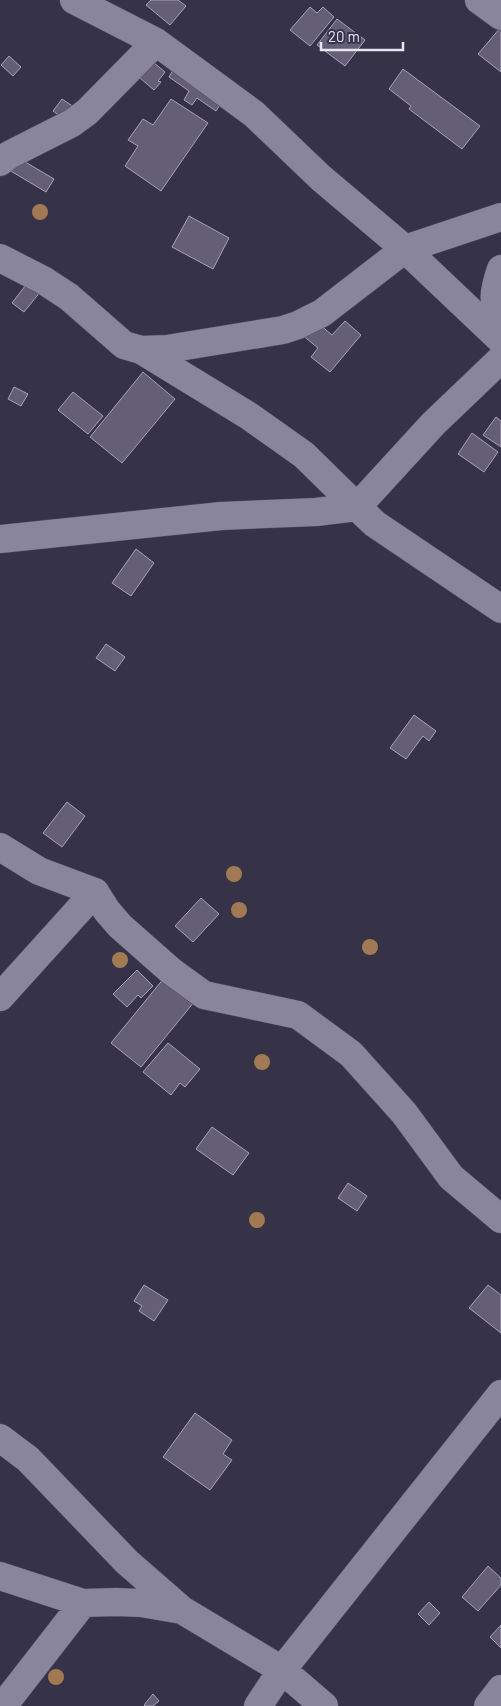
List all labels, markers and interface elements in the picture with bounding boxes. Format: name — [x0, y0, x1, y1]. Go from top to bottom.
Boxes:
scale bar — [321, 20, 404, 52]
text: 20 m — [328, 27, 360, 45]

